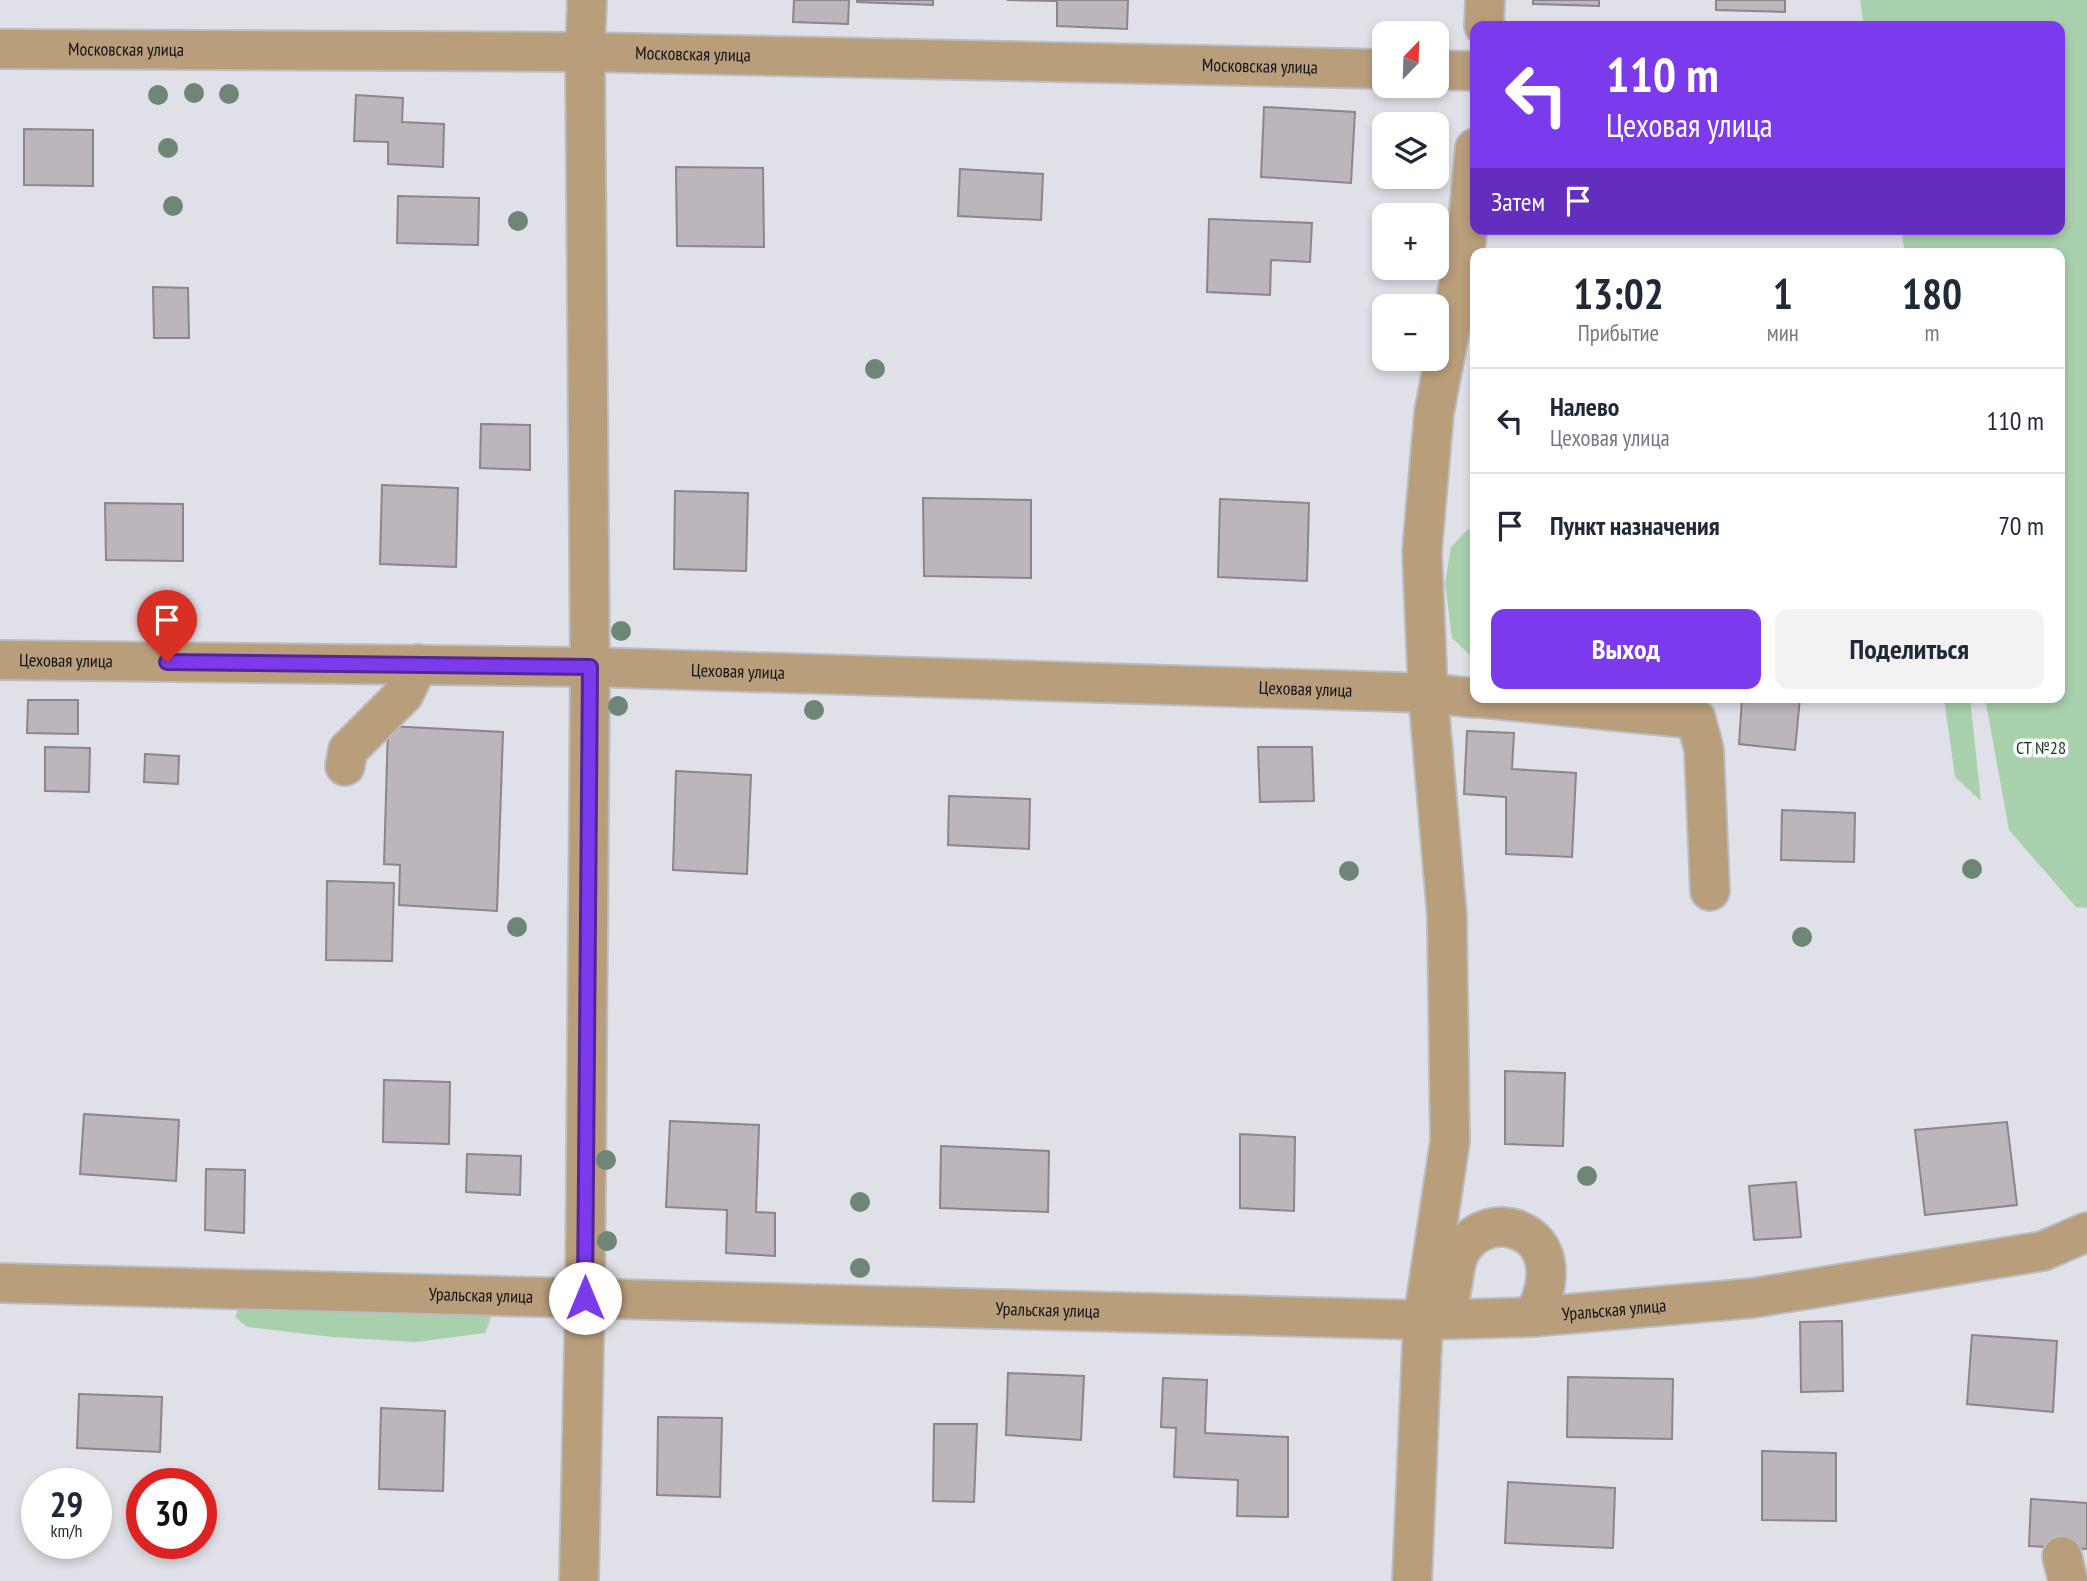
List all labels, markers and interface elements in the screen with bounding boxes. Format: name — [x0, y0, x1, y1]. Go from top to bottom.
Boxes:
north arrow — [1372, 21, 1449, 98]
map controls — [1372, 21, 1449, 371]
street label: Московская улица — [68, 37, 184, 61]
street label: Московская улица — [635, 41, 751, 67]
text: 110 m — [1606, 42, 1719, 106]
icon: left — [1491, 49, 1582, 140]
street label: Московская улица — [1202, 53, 1318, 79]
text: Цеховая улица — [1606, 104, 1773, 146]
button: layers — [1372, 112, 1449, 189]
icon: arrive — [1559, 182, 1597, 220]
text: Затем — [1491, 185, 1545, 218]
button: + — [1372, 203, 1449, 280]
text: 13:02 — [1573, 266, 1664, 321]
text: 1 — [1773, 266, 1793, 321]
text: 180 — [1902, 266, 1962, 321]
button: − — [1372, 294, 1449, 371]
text: Прибытие — [1578, 318, 1659, 347]
text: мин — [1767, 318, 1799, 347]
text: m — [1924, 318, 1939, 347]
text: Налево — [1550, 390, 1619, 423]
icon: left — [1491, 402, 1529, 440]
text: 110 m — [1986, 404, 2044, 437]
text: Цеховая улица — [1550, 423, 1670, 452]
icon: arrive — [1491, 507, 1529, 545]
text: Пункт назначения — [1550, 509, 1720, 542]
text: 70 m — [1998, 509, 2044, 542]
pin — [137, 590, 197, 662]
icon: arrive — [148, 601, 186, 639]
button: Выход — [1491, 609, 1761, 689]
button: Поделиться — [1775, 609, 2044, 689]
street label: Цеховая улица — [19, 648, 113, 672]
street label: Цеховая улица — [691, 658, 785, 684]
street label: Цеховая улица — [1258, 676, 1353, 702]
park label: СТ №28 — [2016, 736, 2066, 759]
position arrow — [548, 1261, 622, 1335]
street label: Уральская улица — [428, 1282, 533, 1308]
street label: Уральская улица — [1561, 1293, 1667, 1325]
street label: Уральская улица — [995, 1297, 1100, 1323]
speed limit sign: 30 — [126, 1468, 217, 1559]
text: 29 — [50, 1481, 83, 1527]
text: km/h — [51, 1519, 82, 1542]

